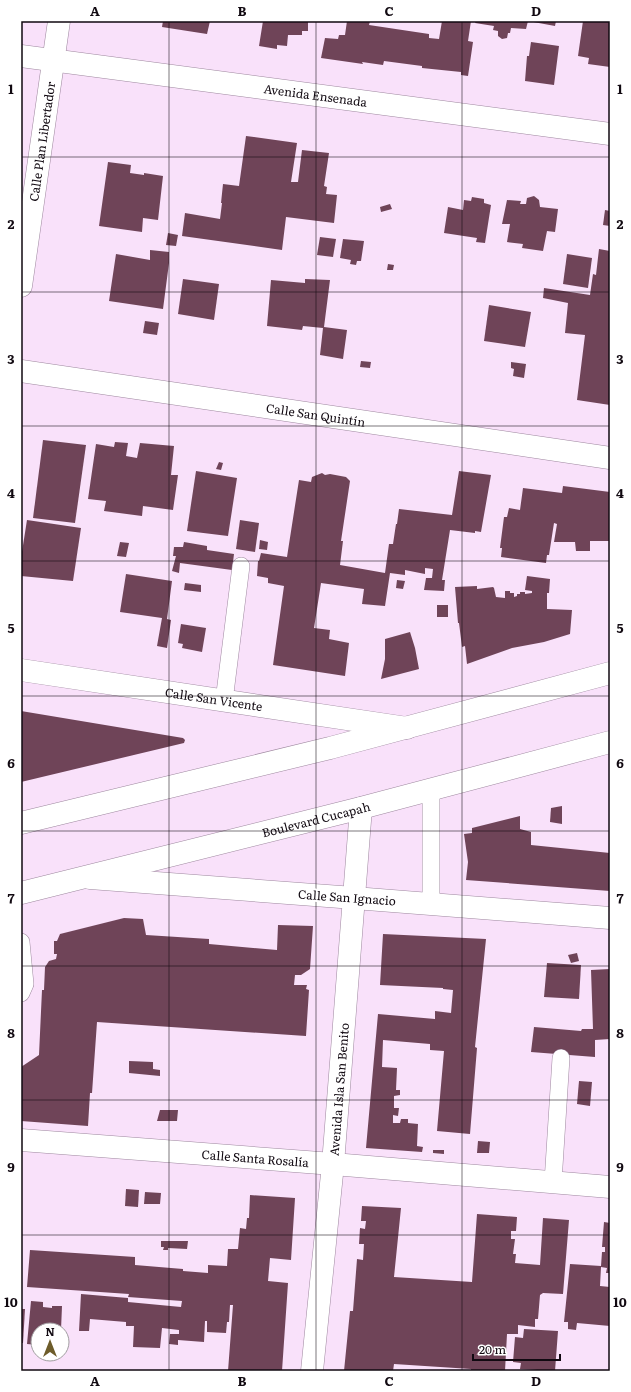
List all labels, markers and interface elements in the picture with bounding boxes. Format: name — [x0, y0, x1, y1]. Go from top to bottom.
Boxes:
text: A — [90, 1, 100, 20]
text: B — [238, 1, 247, 20]
text: C — [384, 1, 394, 20]
text: D — [531, 1, 541, 20]
text: 1 — [8, 79, 14, 98]
street label: Avenida Ensenada — [263, 79, 369, 111]
text: 1 — [617, 79, 623, 98]
street label: Calle Plan Libertador — [24, 80, 59, 203]
text: 2 — [8, 214, 15, 233]
text: 2 — [617, 214, 624, 233]
text: 3 — [7, 349, 15, 368]
text: 3 — [616, 349, 624, 368]
street label: Calle San Quintín — [265, 398, 367, 431]
text: 4 — [7, 483, 15, 502]
text: 4 — [616, 483, 624, 502]
text: 5 — [7, 618, 15, 637]
text: 5 — [616, 618, 624, 637]
street label: Calle San Vicente — [164, 683, 264, 715]
text: 6 — [7, 753, 15, 772]
text: 6 — [616, 753, 624, 772]
street label: Boulevard Cucapah — [260, 797, 372, 841]
street label: Calle San Ignacio — [297, 885, 397, 909]
text: 7 — [7, 888, 15, 907]
text: 7 — [616, 888, 624, 907]
street label: Avenida Isla San Benito — [325, 1022, 353, 1156]
text: 8 — [7, 1023, 15, 1042]
text: 8 — [616, 1023, 624, 1042]
street label: Calle Santa Rosalía — [201, 1145, 310, 1171]
text: 9 — [7, 1157, 15, 1176]
text: 9 — [616, 1157, 624, 1176]
text: 10 — [4, 1292, 18, 1311]
text: 10 — [613, 1292, 627, 1311]
north arrow — [30, 1322, 70, 1362]
text: N — [45, 1323, 55, 1339]
scale bar — [473, 1336, 560, 1362]
text: 20 m — [479, 1340, 506, 1358]
text: A — [90, 1371, 100, 1390]
text: B — [238, 1371, 247, 1390]
text: C — [384, 1371, 394, 1390]
text: D — [531, 1371, 541, 1390]

